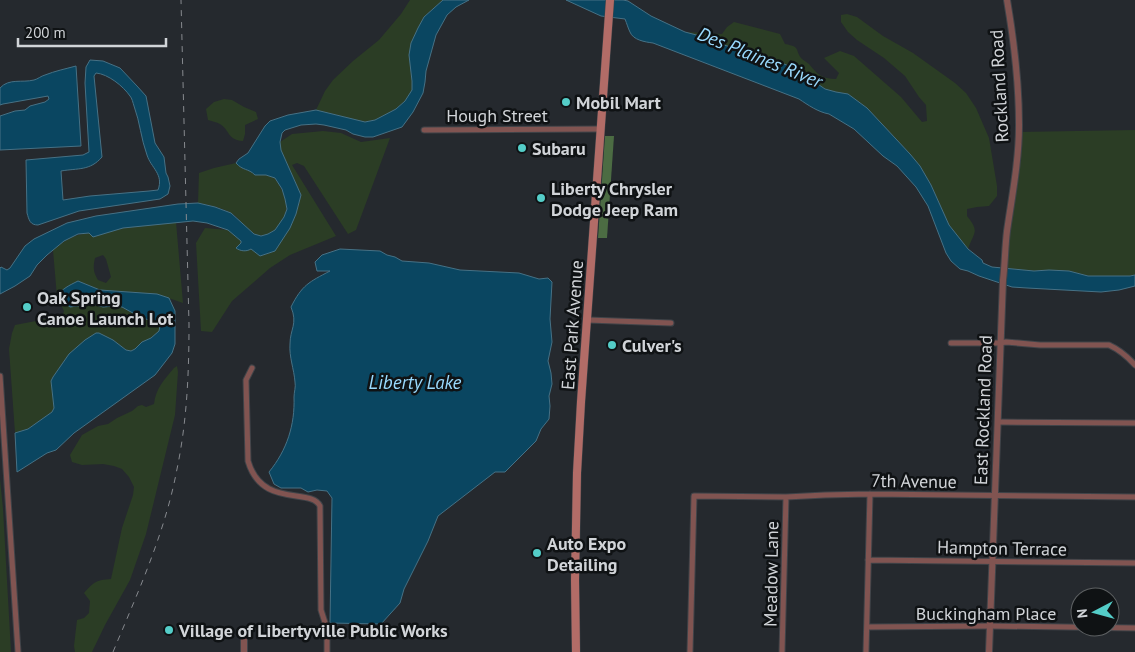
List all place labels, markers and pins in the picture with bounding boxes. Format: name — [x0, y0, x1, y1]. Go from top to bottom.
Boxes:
place label: Mobil Mart — [576, 91, 662, 114]
marker: Mobil Mart — [560, 96, 572, 108]
place label: Subaru — [532, 137, 586, 160]
marker: Subaru — [516, 142, 528, 154]
place label: Liberty Chrysler Dodge Jeep Ram — [551, 177, 678, 221]
marker: Liberty Chrysler Dodge Jeep Ram — [535, 192, 547, 204]
place label: Oak Spring Canoe Launch Lot — [37, 286, 174, 330]
marker: Oak Spring Canoe Launch Lot — [21, 301, 33, 313]
place label: Culver's — [622, 334, 682, 357]
marker: Culver's — [606, 339, 618, 351]
place label: Auto Expo Detailing — [547, 532, 627, 576]
marker: Auto Expo Detailing — [531, 547, 543, 559]
place label: Village of Libertyville Public Works — [178, 619, 448, 642]
marker: Village of Libertyville Public Works — [163, 624, 175, 636]

